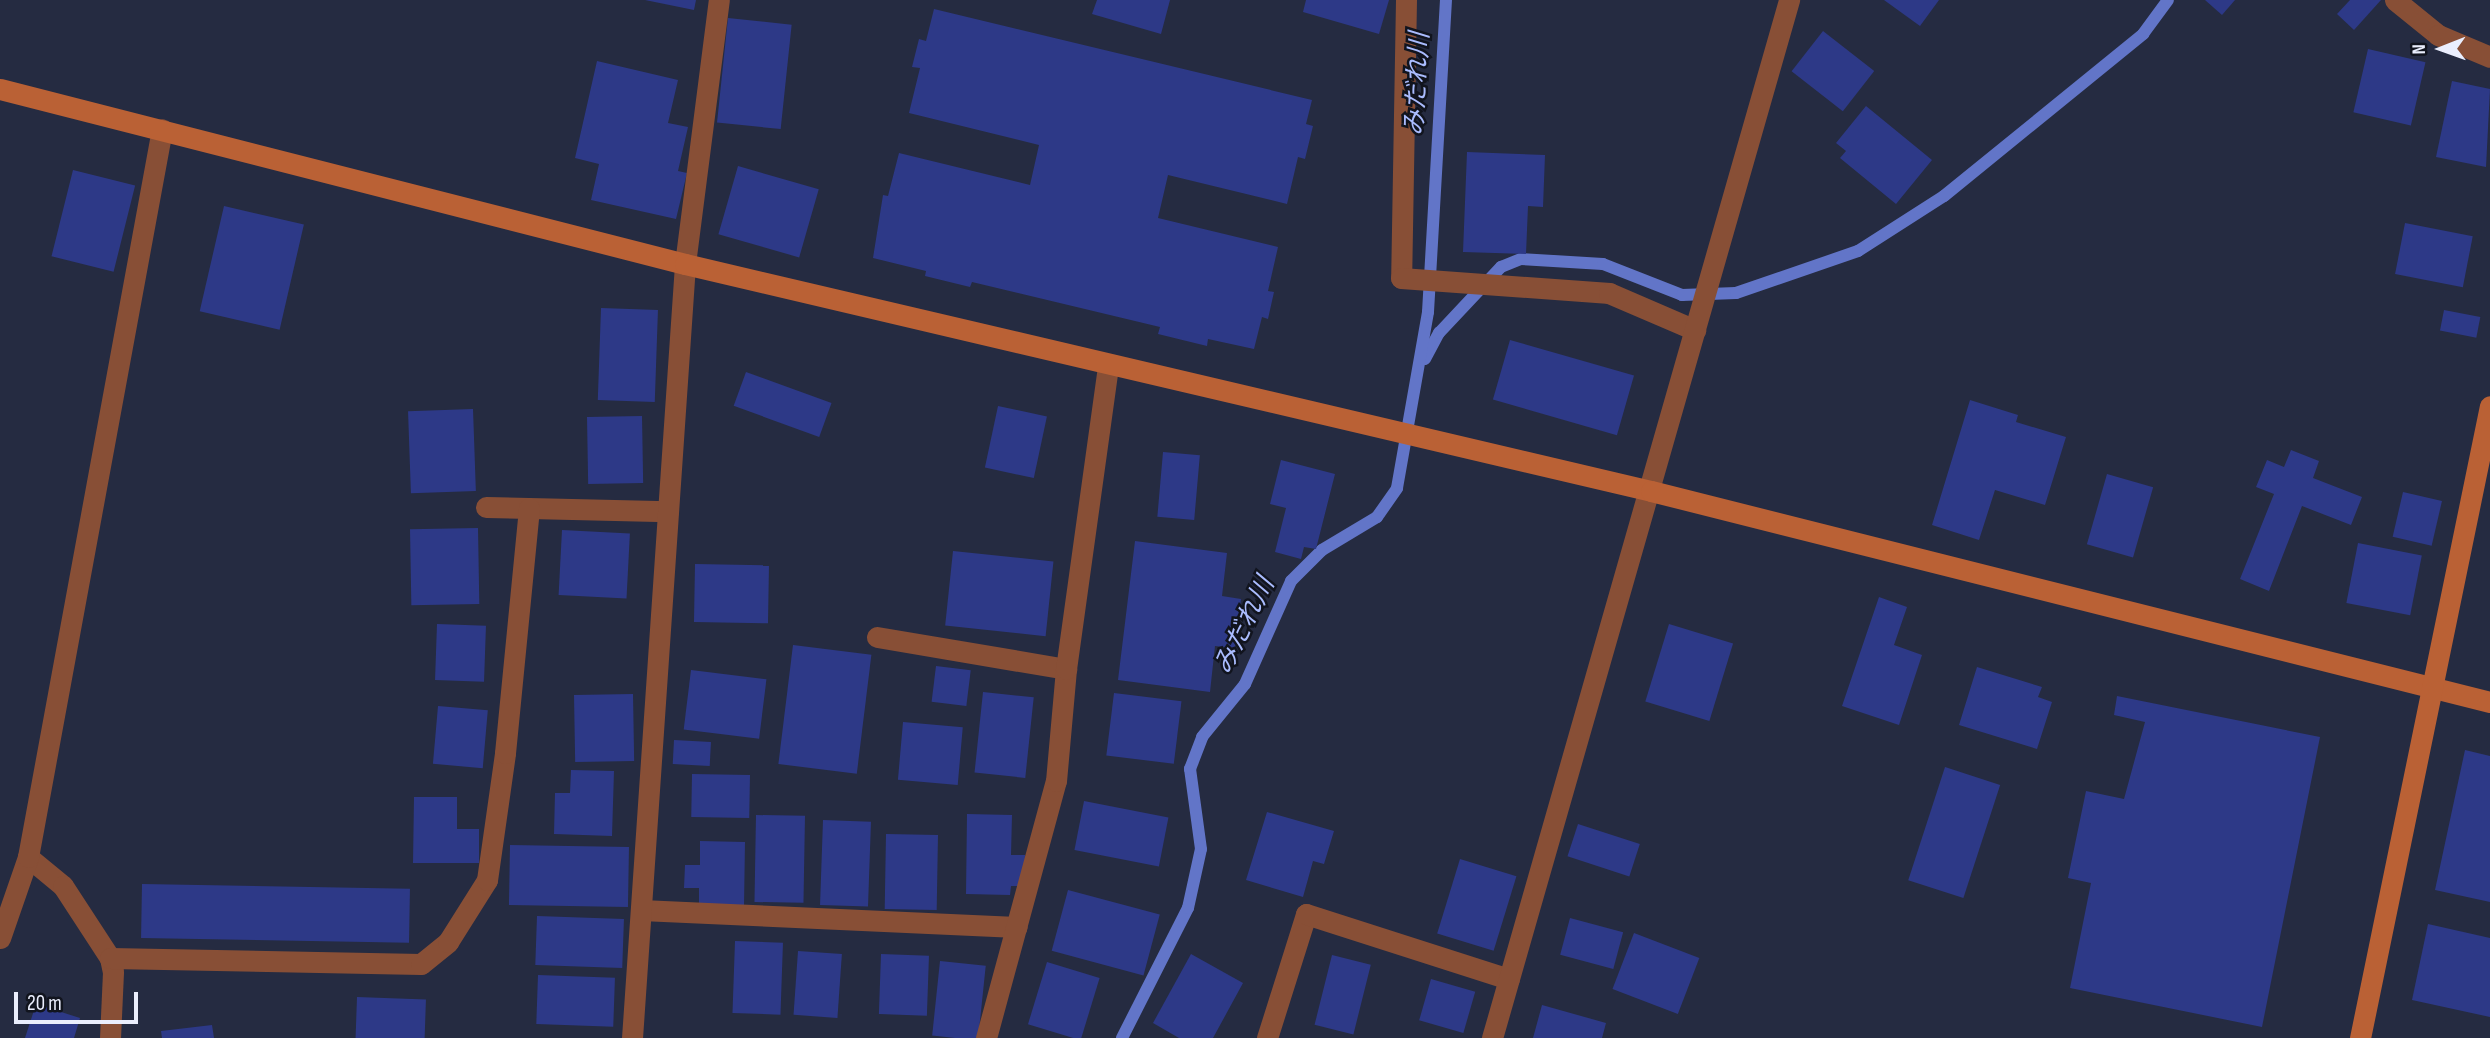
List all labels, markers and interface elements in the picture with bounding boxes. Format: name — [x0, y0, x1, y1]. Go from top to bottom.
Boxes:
north arrow — [2406, 14, 2476, 84]
water label: みだれ川 — [1400, 31, 1436, 137]
text: N — [2408, 44, 2431, 55]
water label: みだれ川 — [1208, 572, 1282, 680]
scale bar — [18, 978, 142, 1022]
text: 20 m — [27, 991, 62, 1016]

